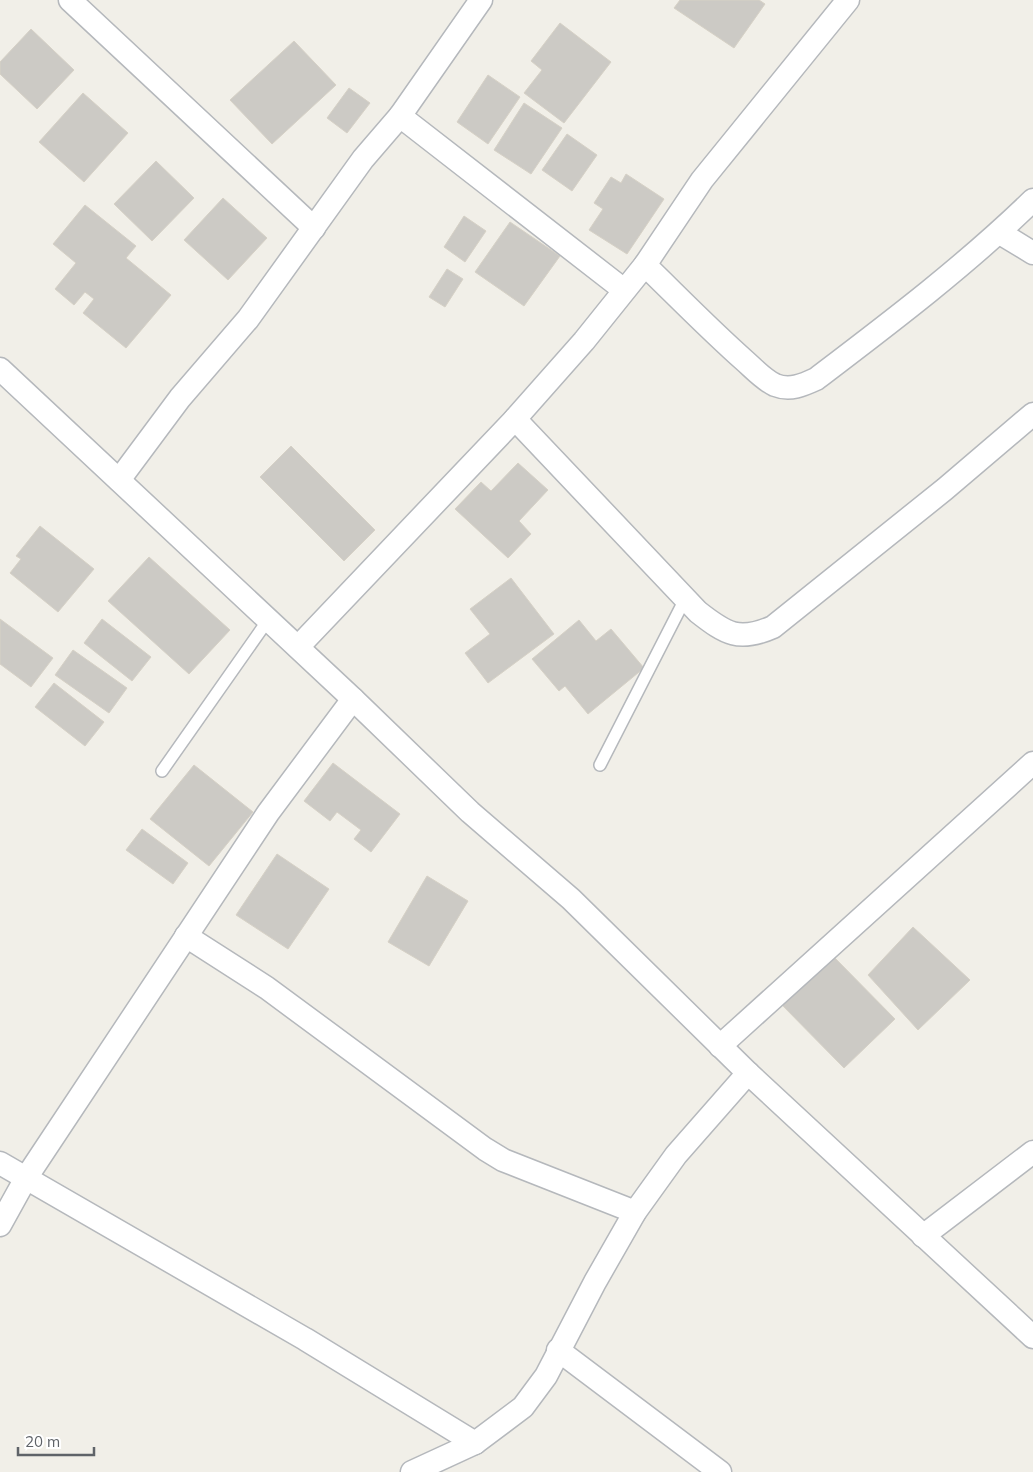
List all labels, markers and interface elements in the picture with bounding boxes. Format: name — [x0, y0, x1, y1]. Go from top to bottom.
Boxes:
scale bar — [18, 1424, 94, 1456]
text: 20 m — [25, 1432, 60, 1451]

